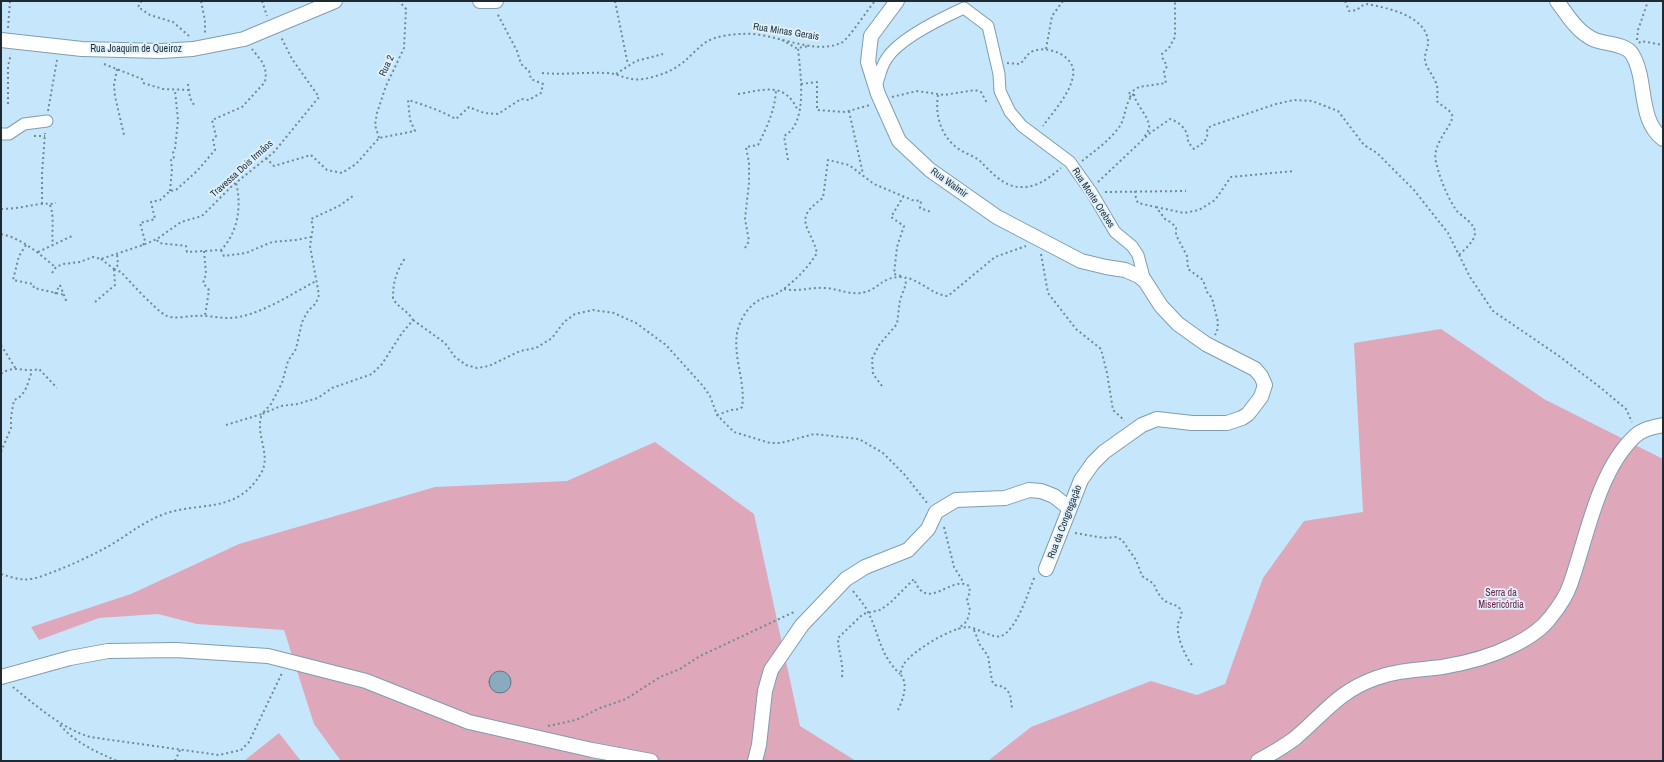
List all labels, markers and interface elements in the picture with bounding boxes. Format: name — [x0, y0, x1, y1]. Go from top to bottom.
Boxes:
street label: Rua Minas Gerais — [752, 21, 820, 43]
street label: Rua Joaquim de Queiroz — [90, 43, 182, 55]
street label: Rua 2 — [377, 54, 397, 78]
street label: Travessa Dois Irmãos — [208, 138, 276, 200]
street label: Rua Walmir — [928, 166, 970, 200]
street label: Rua Monte Orebes — [1069, 166, 1117, 230]
street label: Rua da Congregação — [1045, 483, 1085, 561]
park label: Serra da Misericórdia — [1478, 587, 1524, 610]

